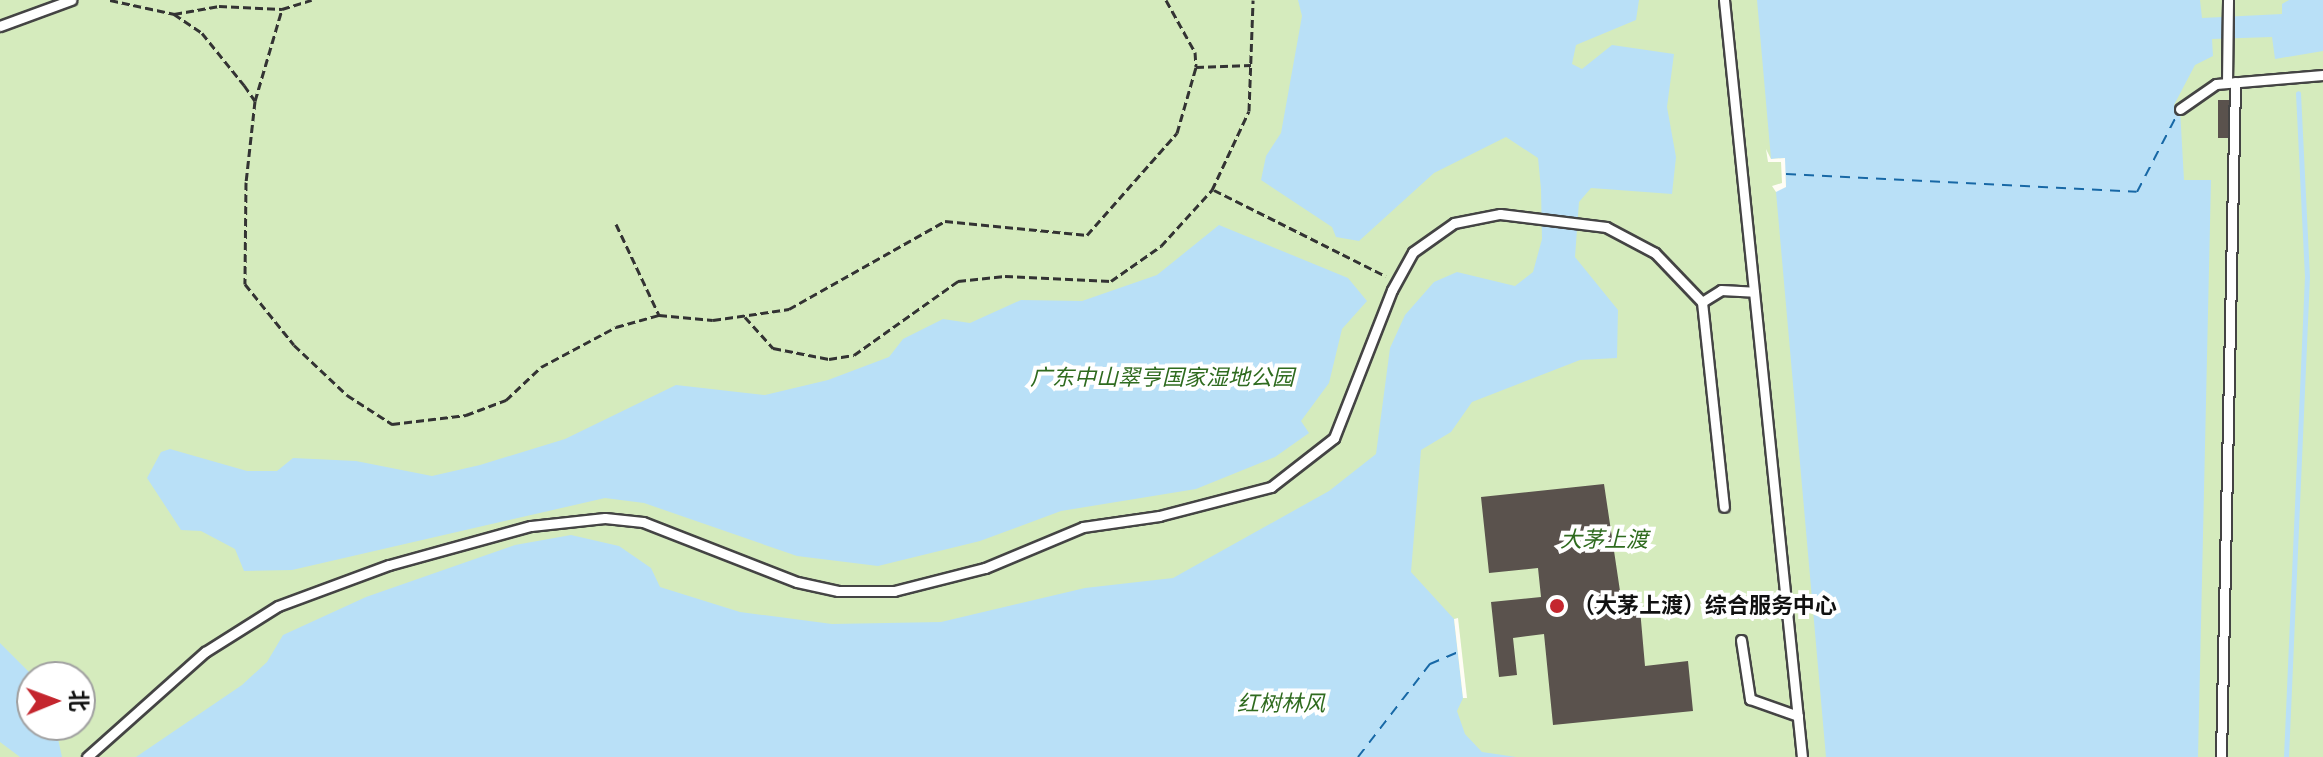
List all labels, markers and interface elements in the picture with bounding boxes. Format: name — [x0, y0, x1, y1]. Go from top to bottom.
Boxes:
park label: 广东中山翠亨国家湿地公园 — [1030, 365, 1294, 391]
park label: 大茅上渡 — [1560, 527, 1648, 553]
place label: （大茅上渡）综合服务中心 — [1573, 593, 1837, 619]
marker: （大茅上渡）综合服务中心 — [1548, 597, 1566, 615]
north arrow — [16, 661, 96, 741]
text: 北 — [66, 689, 91, 712]
park label: 红树林风 — [1237, 691, 1325, 717]

